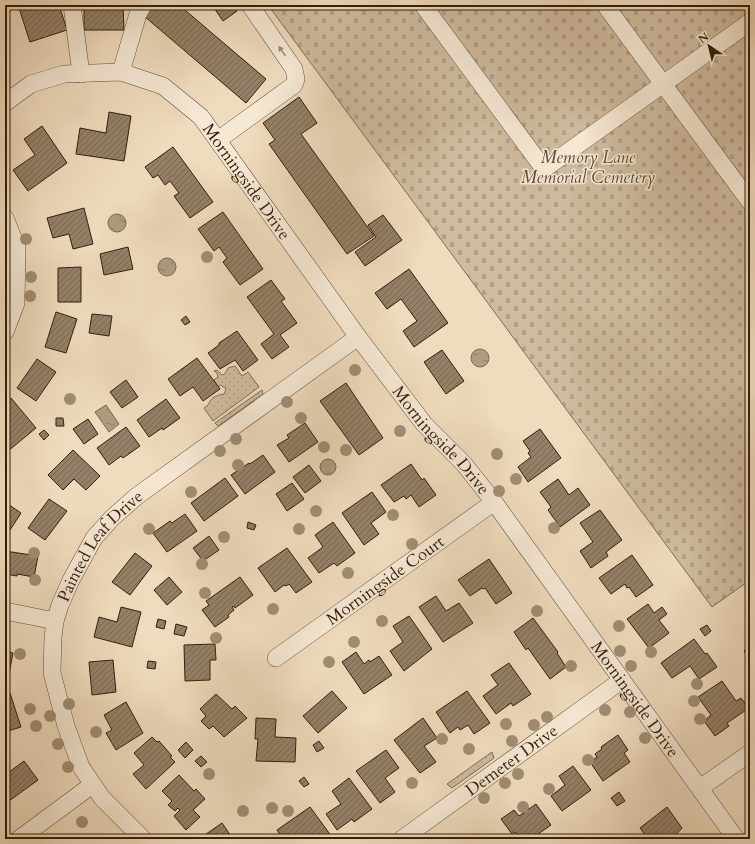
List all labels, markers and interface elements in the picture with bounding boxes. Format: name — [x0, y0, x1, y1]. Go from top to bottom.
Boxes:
north arrow — [689, 26, 729, 66]
text: N — [695, 29, 712, 47]
one-way arrow — [278, 45, 286, 56]
street label: Morningside Drive — [197, 119, 296, 244]
park label: Memory Lane Memorial Cemetery — [521, 146, 656, 189]
street label: Morningside Drive — [387, 381, 495, 500]
street label: Painted Leaf Drive — [52, 485, 147, 605]
street label: Morningside Court — [322, 530, 449, 631]
street label: Morningside Drive — [585, 636, 685, 762]
street label: Demeter Drive — [461, 719, 562, 801]

